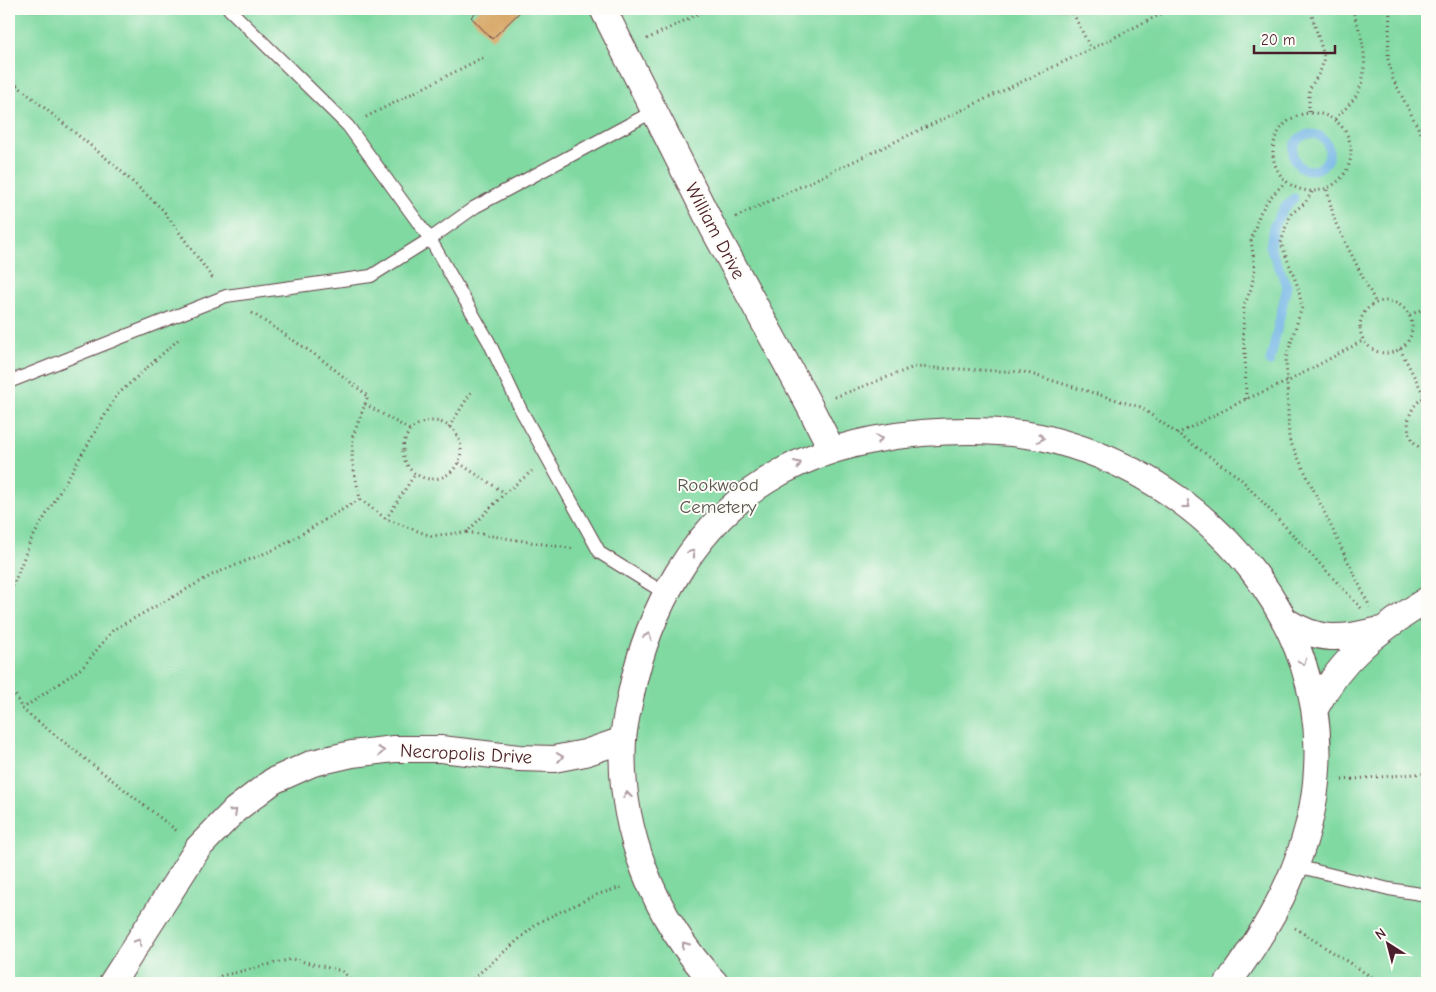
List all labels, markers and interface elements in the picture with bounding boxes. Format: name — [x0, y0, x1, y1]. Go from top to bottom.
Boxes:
scale bar — [1254, 22, 1335, 54]
text: 20 m — [1261, 31, 1295, 49]
street label: William Drive — [680, 179, 750, 283]
one-way arrow — [1036, 432, 1045, 442]
one-way arrow — [875, 434, 884, 445]
one-way arrow — [793, 460, 802, 470]
park label: Rookwood Cemetery — [677, 474, 759, 518]
one-way arrow — [1181, 500, 1190, 508]
one-way arrow — [686, 549, 695, 559]
one-way arrow — [642, 632, 652, 641]
one-way arrow — [1297, 657, 1307, 666]
street label: Necropolis Drive — [399, 740, 533, 768]
one-way arrow — [377, 746, 385, 757]
one-way arrow — [555, 753, 564, 763]
one-way arrow — [622, 791, 633, 799]
one-way arrow — [228, 809, 237, 818]
north arrow — [1364, 920, 1414, 970]
text: N — [1372, 924, 1389, 943]
one-way arrow — [132, 938, 141, 948]
one-way arrow — [681, 942, 691, 951]

